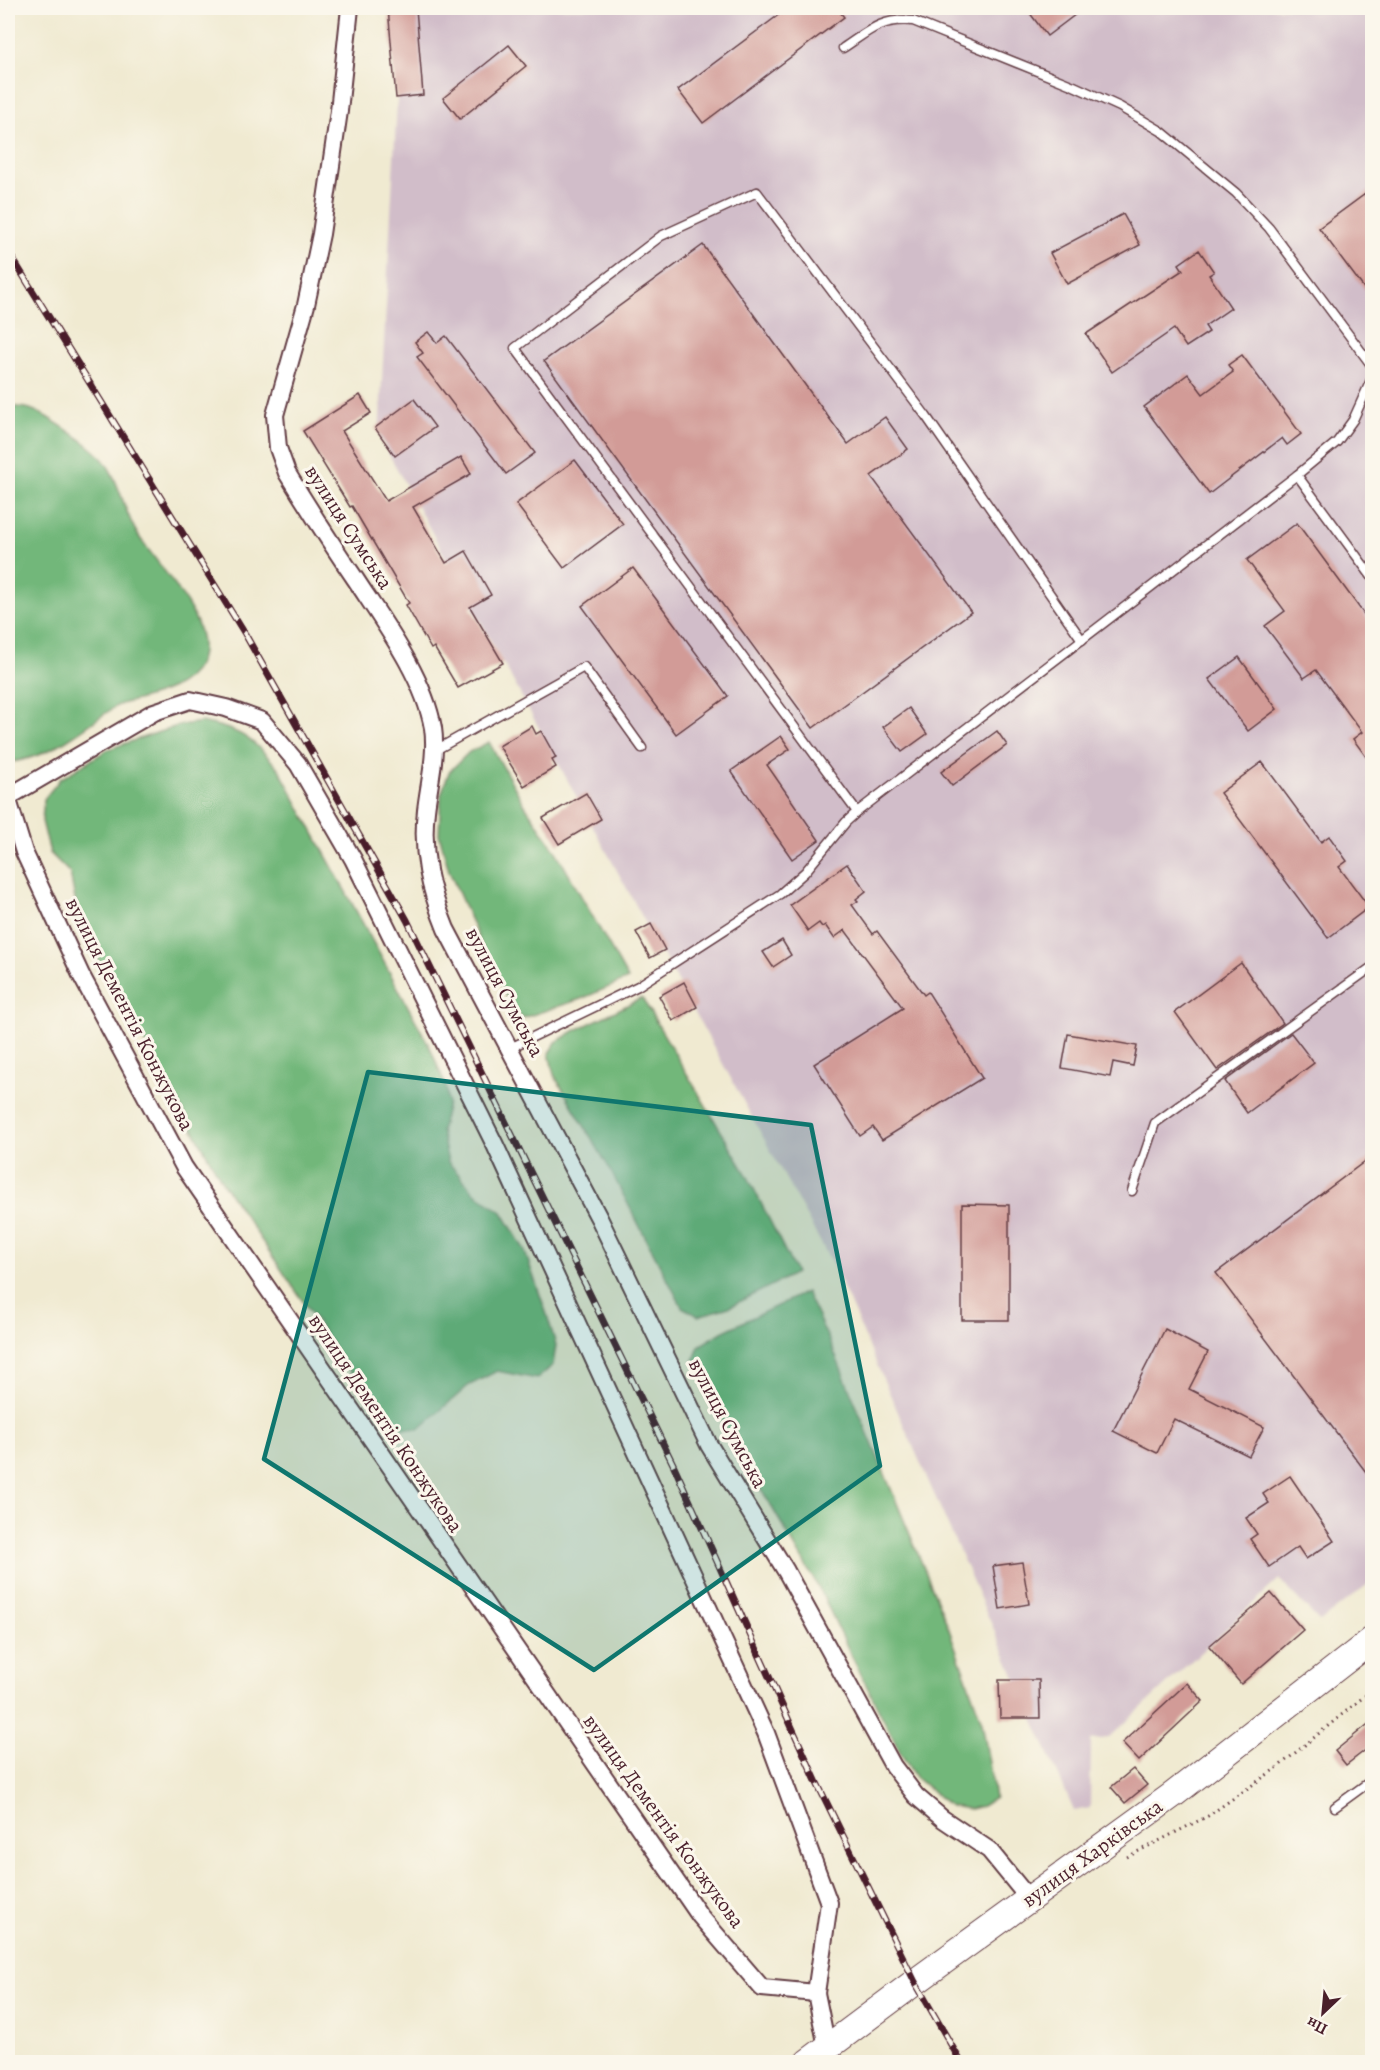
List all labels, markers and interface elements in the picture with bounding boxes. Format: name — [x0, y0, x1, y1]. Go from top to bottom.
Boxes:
street label: вулиця Сумська — [298, 459, 400, 595]
street label: вулиця Дементія Конжукова — [59, 893, 201, 1136]
street label: вулиця Сумська — [459, 922, 551, 1062]
street label: вулиця Дементія Конжукова — [302, 1308, 470, 1538]
street label: вулиця Сумська — [682, 1353, 774, 1493]
street label: вулиця Дементія Конжукова — [577, 1708, 751, 1934]
street label: вулиця Харківська — [1016, 1792, 1168, 1914]
north arrow — [1293, 1983, 1353, 2043]
text: Пн — [1303, 2011, 1331, 2040]

